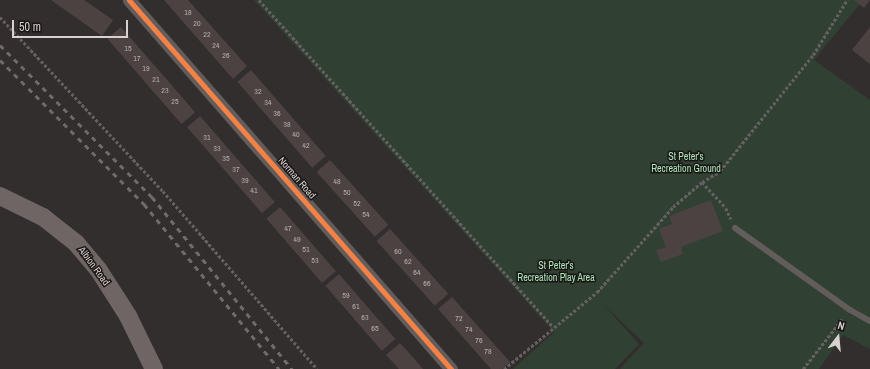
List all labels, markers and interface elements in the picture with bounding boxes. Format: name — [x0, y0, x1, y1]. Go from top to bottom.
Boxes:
house number: 18 — [184, 8, 192, 18]
scale bar — [14, 12, 130, 38]
text: 50 m — [19, 19, 41, 35]
house number: 20 — [193, 19, 201, 29]
house number: 22 — [203, 30, 211, 40]
house number: 24 — [212, 41, 220, 51]
house number: 15 — [124, 44, 132, 54]
house number: 26 — [222, 51, 230, 61]
house number: 17 — [133, 54, 141, 64]
house number: 19 — [142, 64, 150, 74]
house number: 21 — [152, 75, 160, 85]
house number: 23 — [161, 86, 169, 96]
house number: 32 — [254, 87, 262, 97]
house number: 25 — [171, 97, 179, 107]
house number: 34 — [264, 98, 272, 108]
house number: 36 — [273, 109, 281, 119]
house number: 38 — [283, 120, 291, 130]
house number: 40 — [292, 130, 300, 140]
house number: 31 — [203, 133, 211, 143]
house number: 42 — [302, 141, 310, 151]
house number: 33 — [213, 144, 221, 154]
park label: St Peter's Recreation Ground — [651, 150, 721, 174]
house number: 35 — [222, 154, 230, 164]
street label: Norman Road — [276, 155, 318, 201]
house number: 37 — [232, 165, 240, 175]
house number: 39 — [241, 176, 249, 186]
house number: 48 — [333, 177, 341, 187]
house number: 41 — [250, 186, 258, 196]
house number: 50 — [343, 188, 351, 198]
house number: 52 — [353, 199, 361, 209]
house number: 54 — [362, 210, 370, 220]
house number: 47 — [284, 224, 292, 234]
house number: 49 — [293, 235, 301, 245]
street label: Albion Road — [76, 244, 112, 288]
house number: 51 — [302, 245, 310, 255]
house number: 60 — [394, 247, 402, 257]
house number: 53 — [311, 256, 319, 266]
house number: 62 — [404, 257, 412, 267]
park label: St Peter's Recreation Play Area — [517, 259, 595, 282]
house number: 64 — [413, 268, 421, 278]
house number: 66 — [423, 279, 431, 289]
house number: 59 — [342, 291, 350, 301]
house number: 61 — [352, 302, 360, 312]
house number: 63 — [361, 313, 369, 323]
house number: 72 — [455, 314, 463, 324]
north arrow — [818, 317, 858, 357]
text: N — [836, 318, 846, 333]
house number: 65 — [371, 324, 379, 334]
house number: 74 — [465, 325, 473, 335]
house number: 76 — [475, 336, 483, 346]
house number: 78 — [484, 347, 492, 357]

